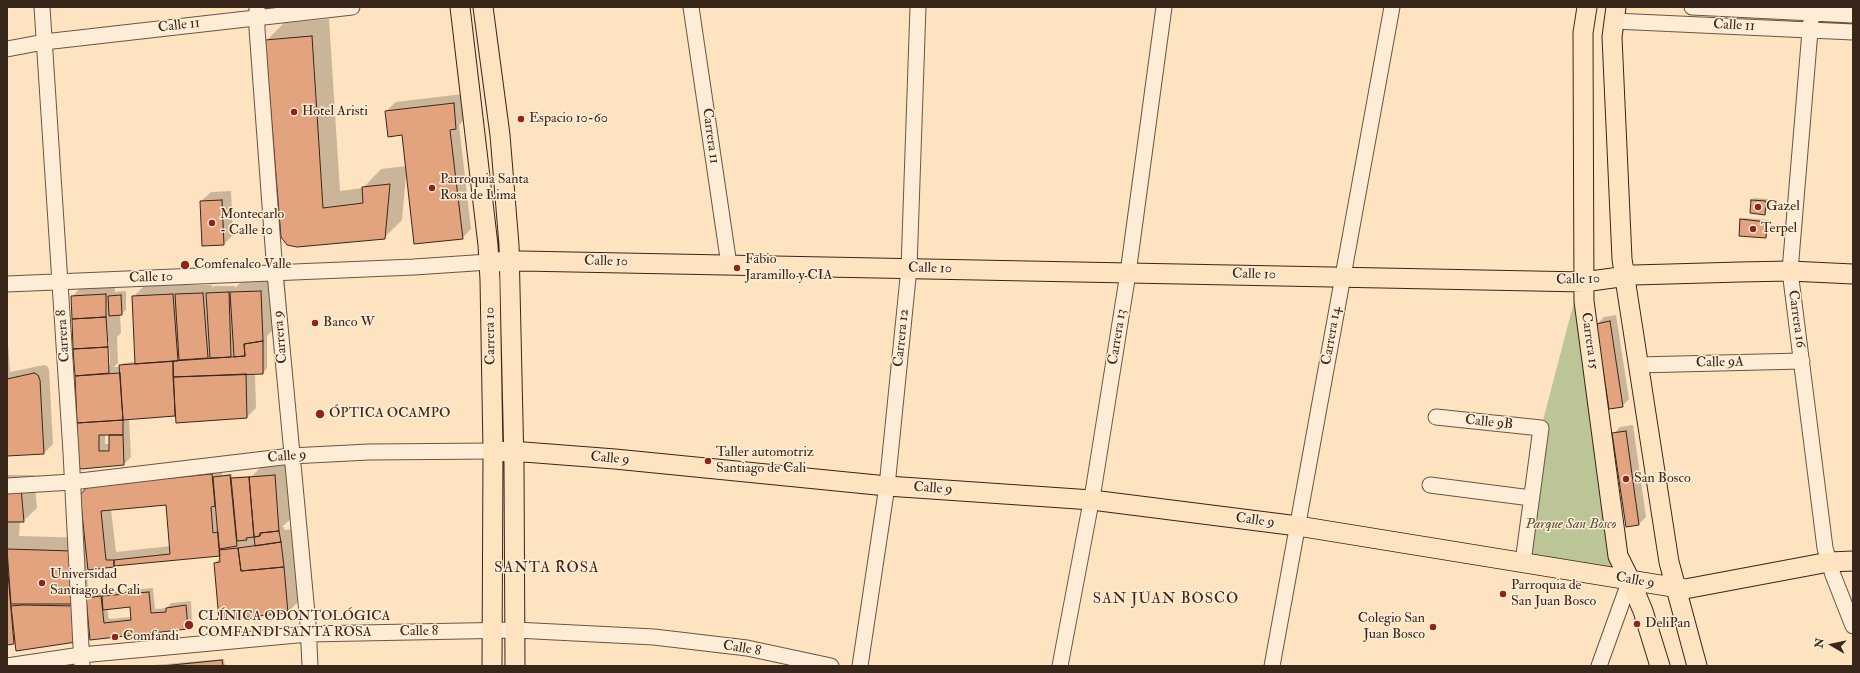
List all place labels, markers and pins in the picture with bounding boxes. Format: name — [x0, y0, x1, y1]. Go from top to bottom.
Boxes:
place label: Hotel Aristi — [302, 104, 368, 120]
marker: Hotel Aristi — [289, 107, 299, 117]
place label: Espacio 10-60 — [529, 111, 608, 127]
marker: Espacio 10-60 — [516, 114, 526, 124]
place label: Parroquia Santa Rosa de Lima — [440, 172, 529, 204]
marker: Parroquia Santa Rosa de Lima — [427, 183, 437, 193]
place label: Gazel — [1766, 199, 1800, 215]
marker: Gazel — [1753, 202, 1763, 212]
place label: Montecarlo - Calle 10 — [220, 207, 284, 240]
marker: Montecarlo - Calle 10 — [207, 218, 217, 228]
place label: Terpel — [1761, 221, 1797, 237]
marker: Terpel — [1748, 224, 1758, 234]
place label: Fabio Jaramillo y CIA — [745, 252, 832, 284]
place label: Comfenalco Valle — [194, 257, 291, 273]
marker: Comfenalco Valle — [179, 259, 191, 271]
marker: Fabio Jaramillo y CIA — [732, 263, 742, 273]
place label: Banco W — [323, 315, 375, 331]
marker: Banco W — [310, 318, 320, 328]
place label: ÓPTICA OCAMPO — [329, 406, 450, 422]
marker: ÓPTICA OCAMPO — [314, 408, 326, 420]
place label: Taller automotriz Santiago de Cali — [716, 445, 814, 478]
marker: Taller automotriz Santiago de Cali — [703, 456, 713, 466]
place label: San Bosco — [1634, 471, 1691, 487]
marker: San Bosco — [1621, 474, 1631, 484]
place label: Universidad Santiago de Cali — [50, 567, 140, 600]
marker: Universidad Santiago de Cali — [37, 578, 47, 588]
place label: Parroquia de San Juan Bosco — [1511, 578, 1596, 610]
marker: Parroquia de San Juan Bosco — [1498, 589, 1508, 599]
place label: CLÍNICA ODONTOLÓGICA COMFANDI SANTA ROSA — [198, 609, 390, 642]
place label: Colegio San Juan Bosco — [1358, 611, 1425, 644]
place label: DeliPan — [1645, 616, 1690, 632]
marker: CLÍNICA ODONTOLÓGICA COMFANDI SANTA ROSA — [183, 619, 195, 631]
marker: DeliPan — [1632, 619, 1642, 629]
marker: Colegio San Juan Bosco — [1428, 622, 1438, 632]
place label: Comfandi — [123, 629, 179, 645]
marker: Comfandi — [110, 632, 120, 642]

